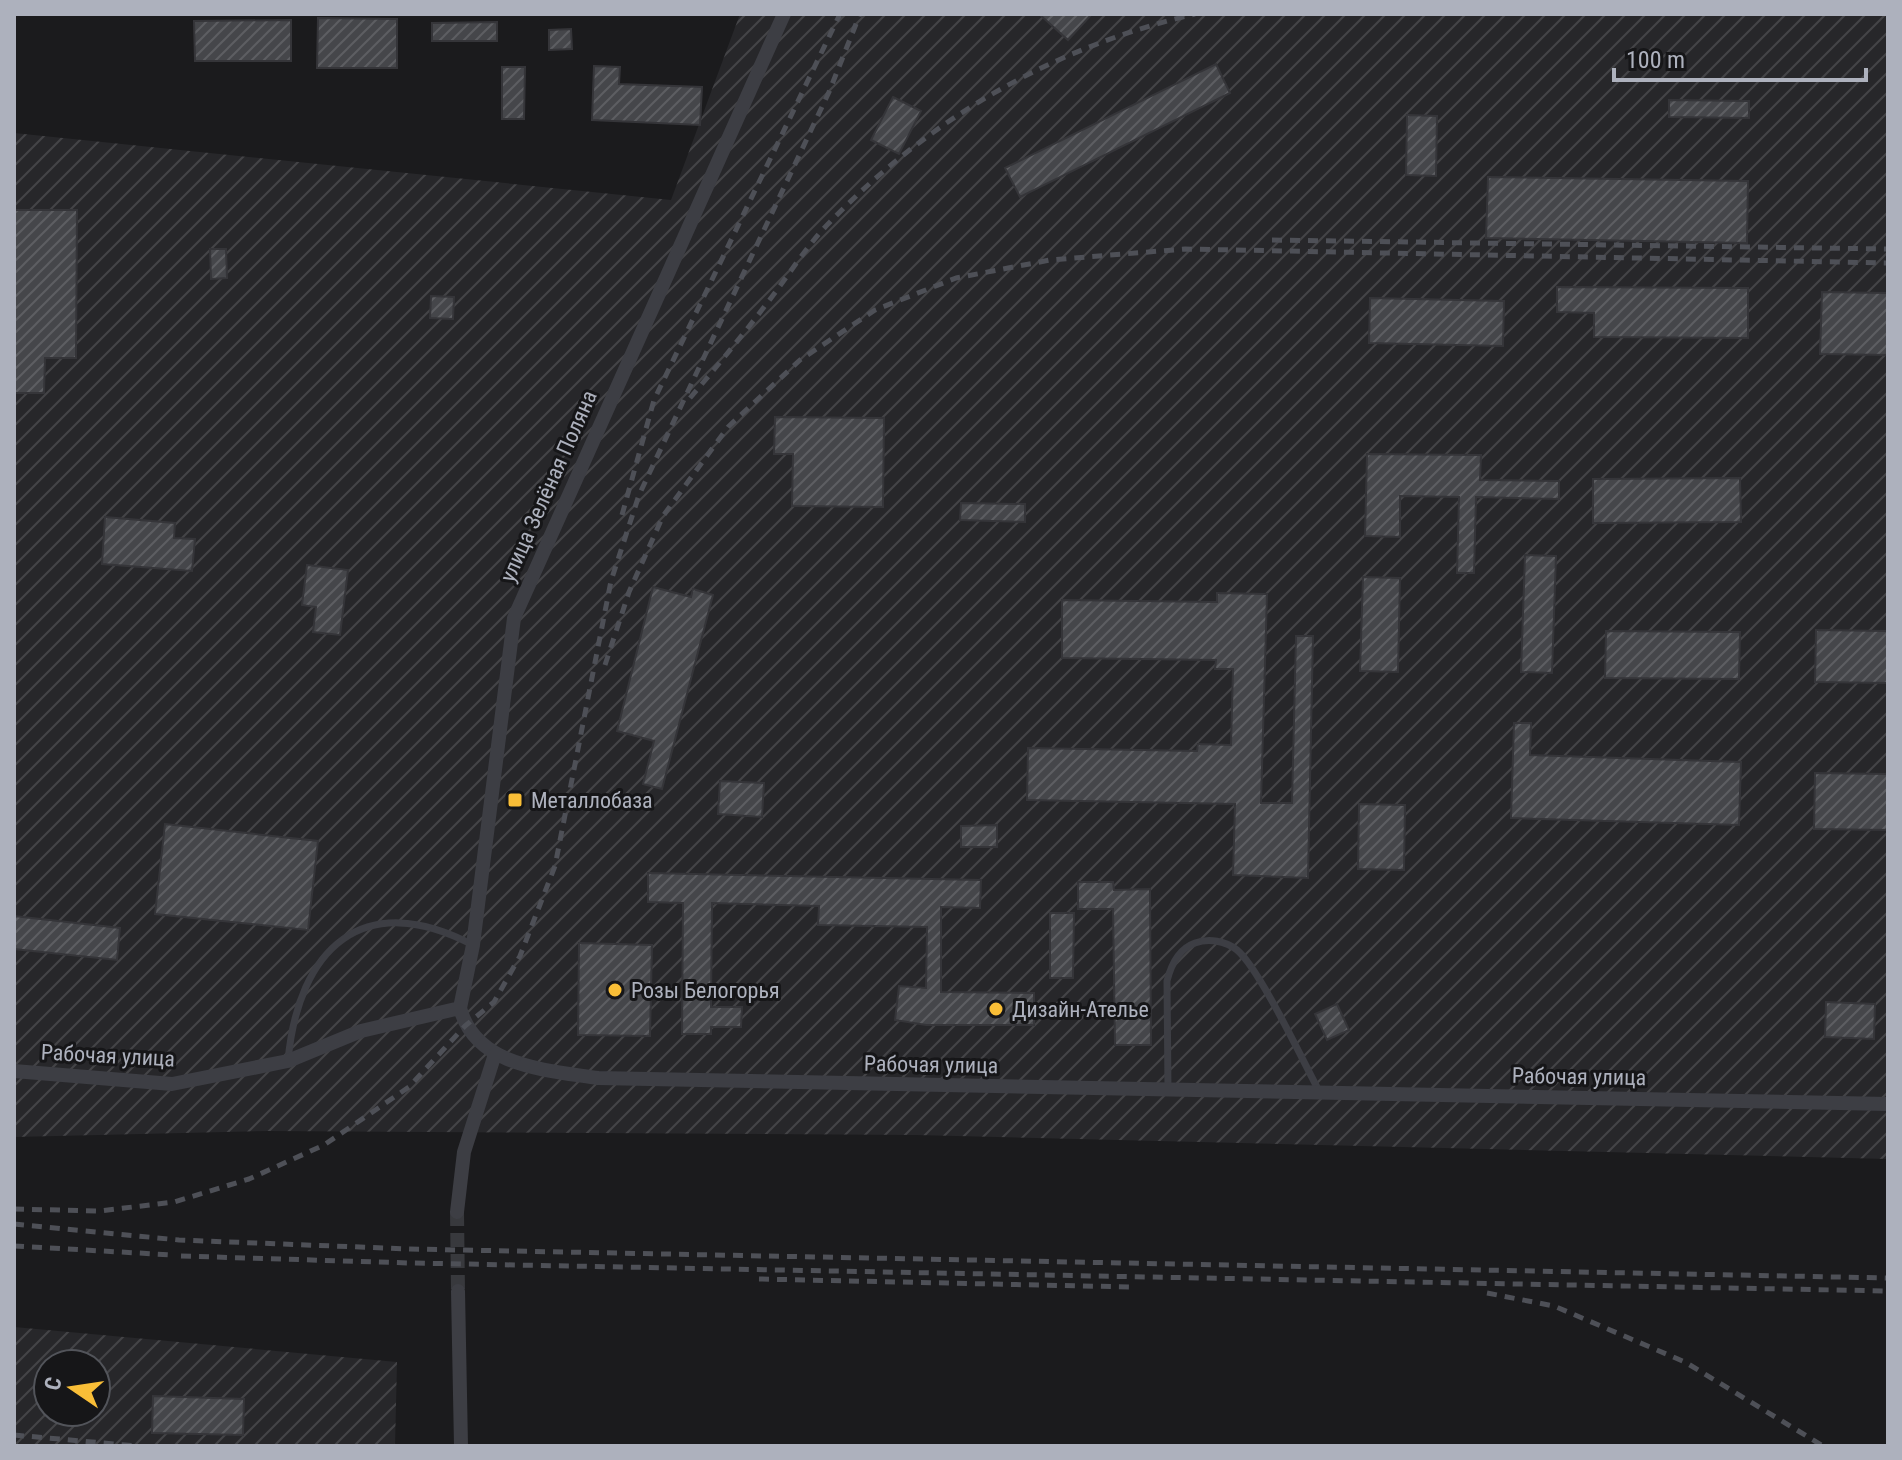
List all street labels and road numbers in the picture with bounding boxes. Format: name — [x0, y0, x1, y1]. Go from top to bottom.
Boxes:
street label: улица Зелёная Поляна — [495, 387, 602, 586]
street label: Рабочая улица — [40, 1040, 176, 1071]
street label: Рабочая улица — [864, 1051, 998, 1078]
street label: Рабочая улица — [1512, 1063, 1646, 1090]

